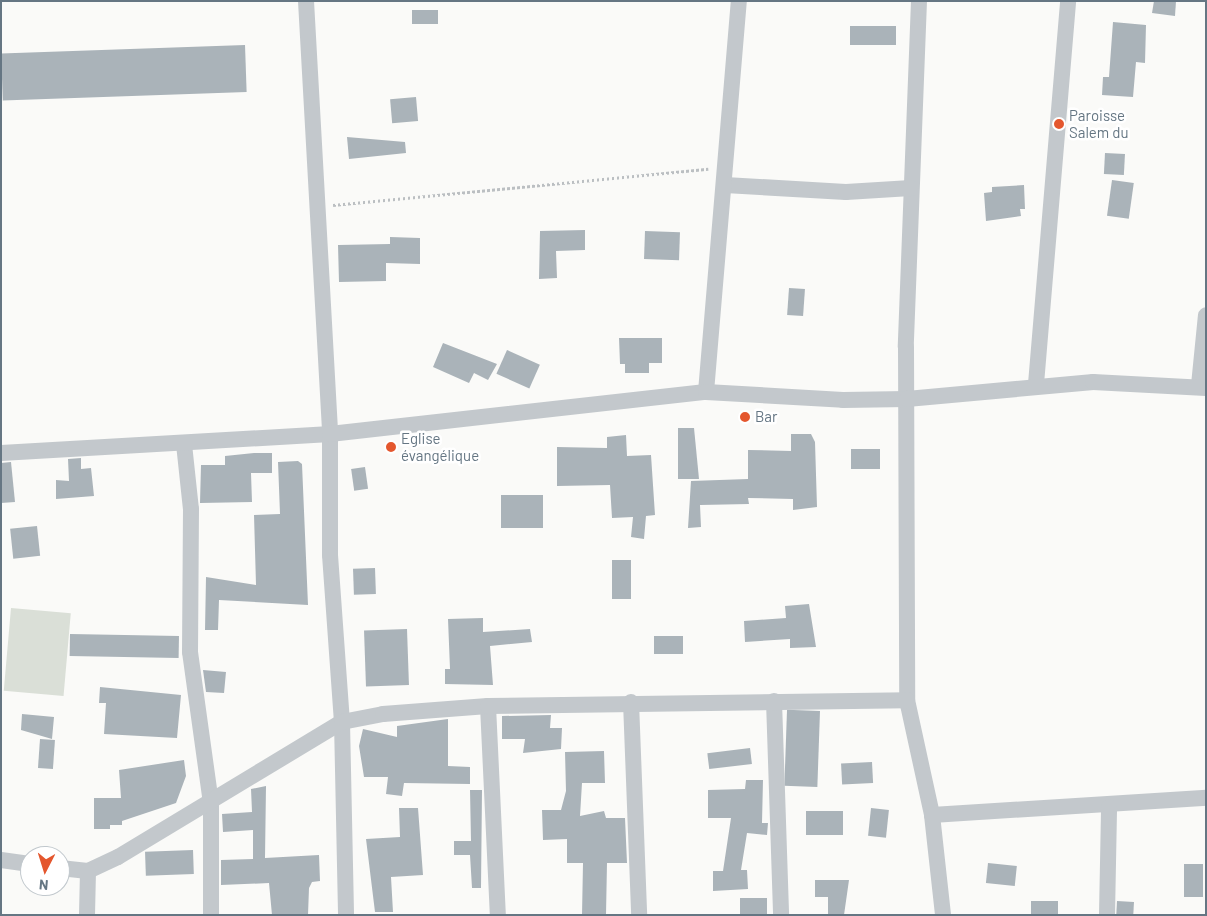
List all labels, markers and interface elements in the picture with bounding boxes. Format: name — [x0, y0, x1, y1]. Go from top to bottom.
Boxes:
place label: Paroisse Salem du — [1069, 106, 1128, 141]
marker: Paroisse Salem du — [1053, 118, 1065, 130]
place label: Bar — [755, 408, 777, 426]
marker: Bar — [739, 411, 751, 423]
place label: Eglise évangélique — [401, 429, 479, 464]
marker: Eglise évangélique — [385, 441, 397, 453]
north arrow — [20, 846, 70, 896]
text: N — [38, 877, 49, 894]

